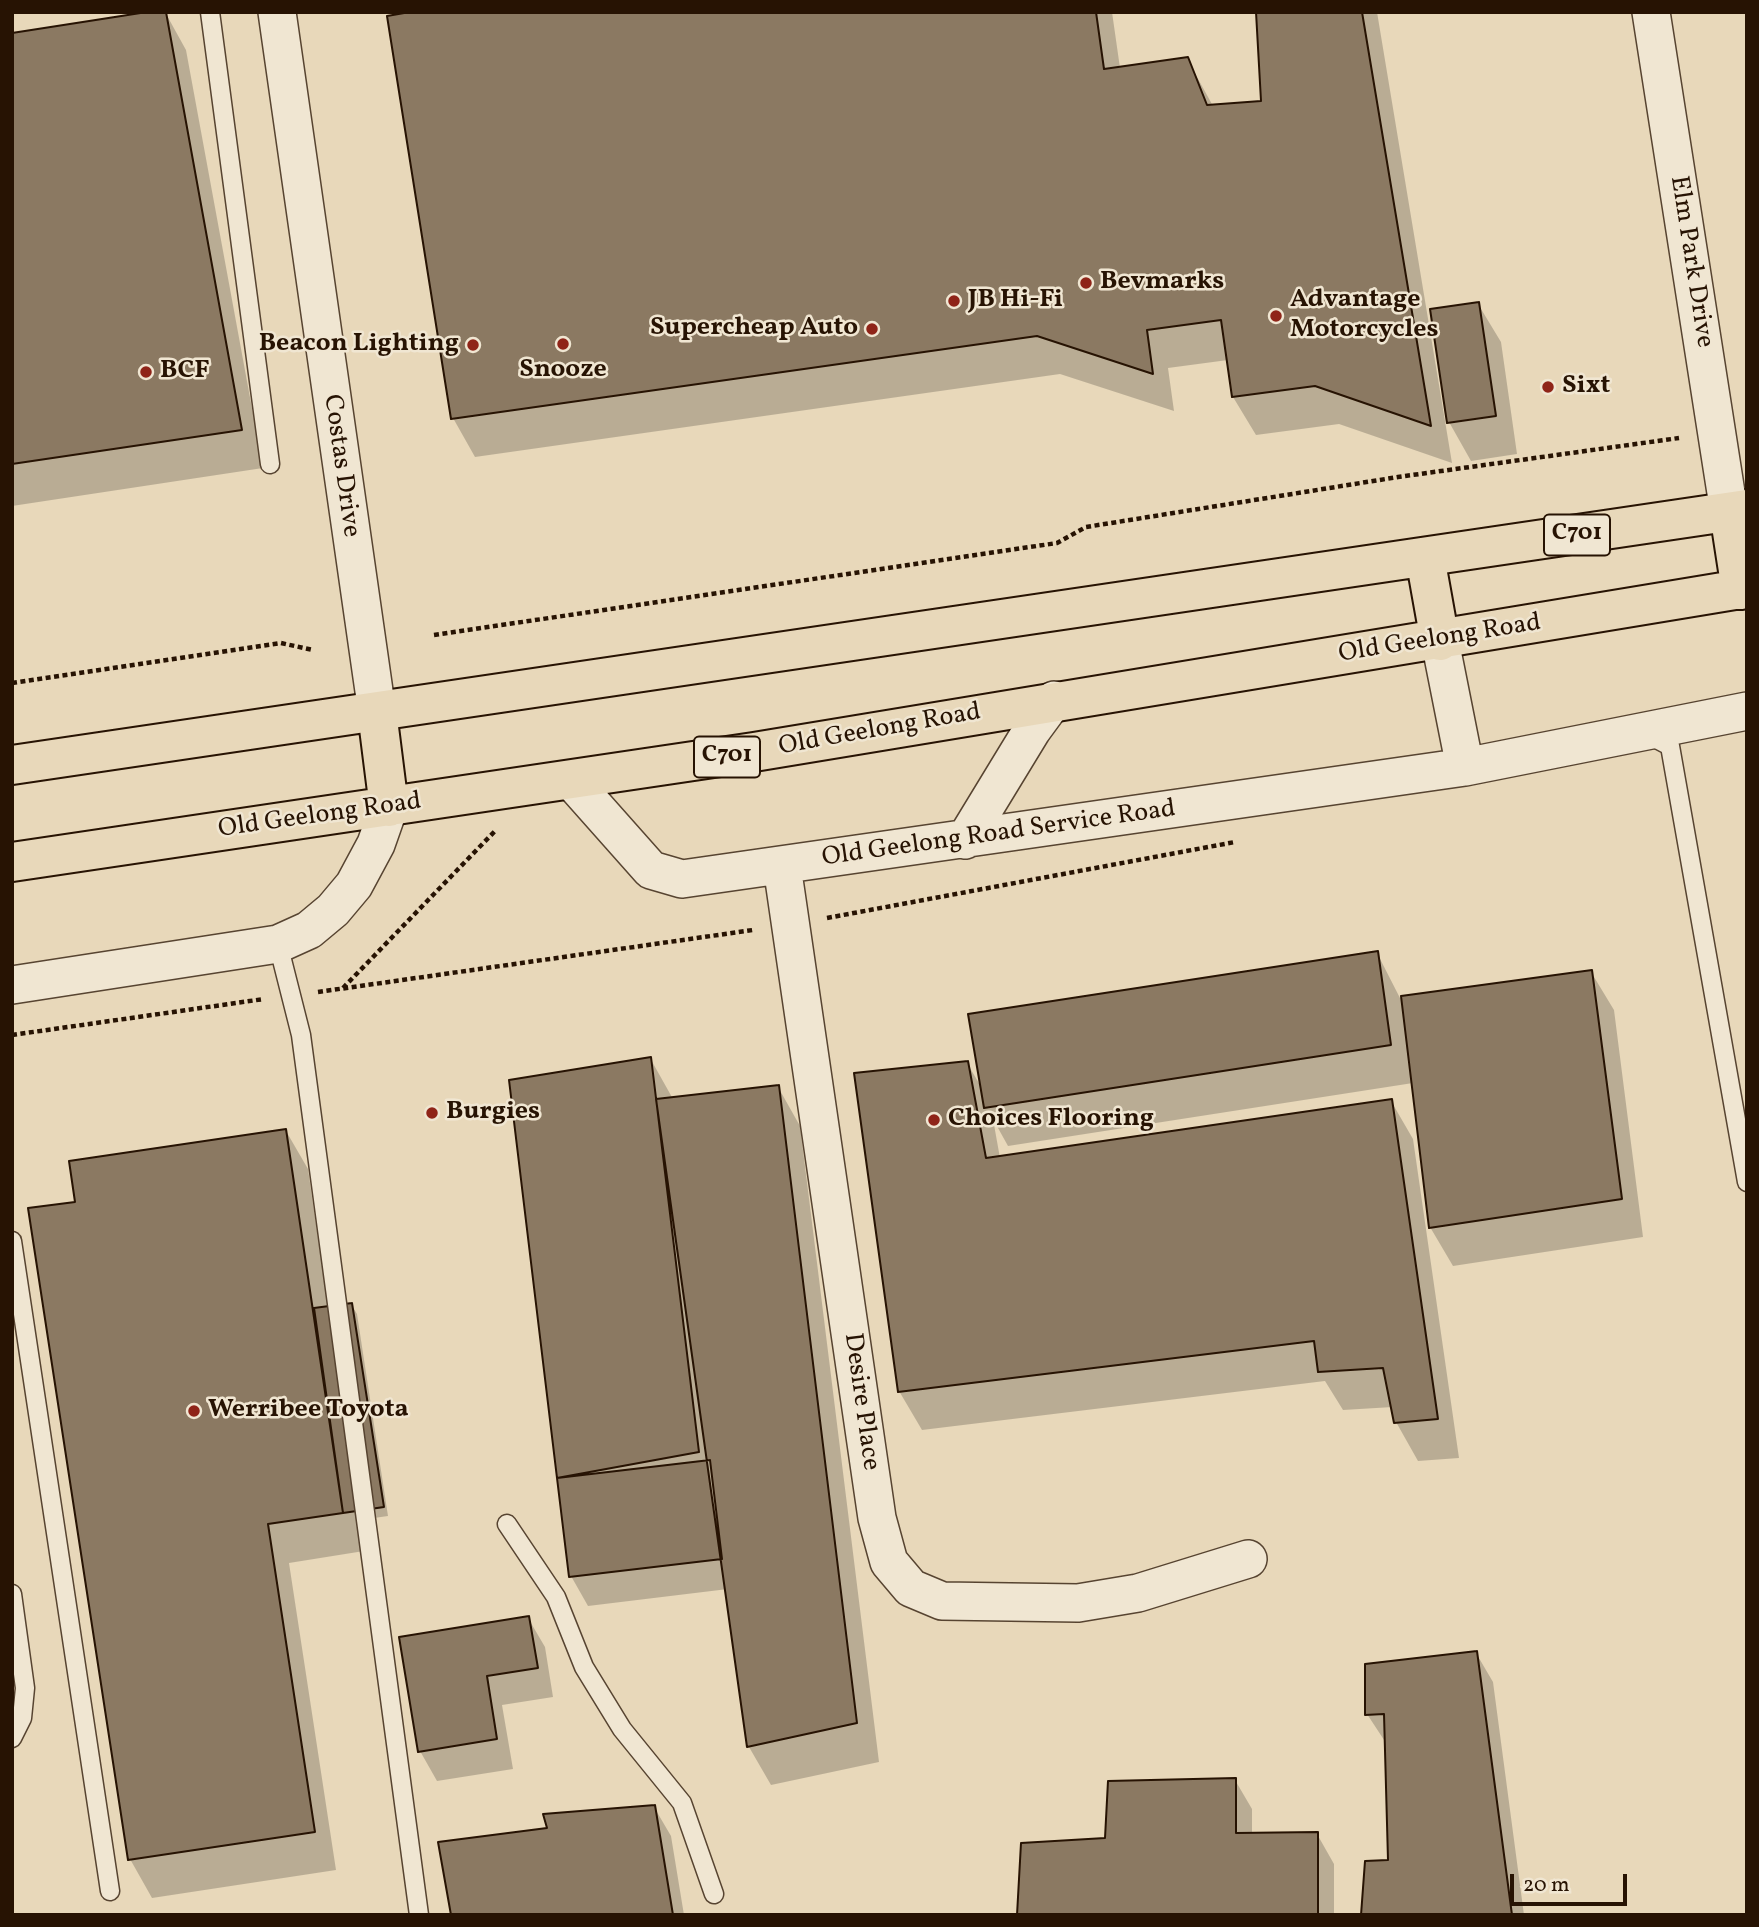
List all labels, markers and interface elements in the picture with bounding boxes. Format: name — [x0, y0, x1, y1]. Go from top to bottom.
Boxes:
street label: Elm Park Drive — [1661, 174, 1719, 350]
place label: Bevmarks — [1100, 267, 1224, 299]
marker: Bevmarks — [1078, 275, 1094, 291]
place label: JB Hi-Fi — [968, 285, 1063, 317]
place label: Advantage Motorcycles — [1290, 285, 1439, 346]
marker: JB Hi-Fi — [946, 293, 962, 309]
marker: Advantage Motorcycles — [1268, 308, 1284, 324]
place label: Supercheap Auto — [650, 313, 858, 345]
marker: Supercheap Auto — [864, 321, 880, 337]
place label: Beacon Lighting — [259, 329, 459, 361]
marker: Snooze — [555, 336, 571, 352]
marker: Beacon Lighting — [465, 337, 481, 353]
place label: Snooze — [519, 355, 607, 387]
place label: BCF — [160, 356, 209, 388]
marker: BCF — [138, 364, 154, 380]
place label: Sixt — [1562, 371, 1610, 403]
marker: Sixt — [1540, 379, 1556, 395]
street label: Costas Drive — [315, 393, 365, 539]
road number: C701 — [1544, 514, 1610, 556]
street label: Old Geelong Road — [1337, 609, 1543, 671]
street label: Old Geelong Road — [777, 698, 983, 764]
road number: C701 — [694, 736, 760, 778]
street label: Old Geelong Road — [217, 787, 423, 847]
street label: Old Geelong Road Service Road — [820, 795, 1178, 875]
place label: Burgies — [446, 1097, 540, 1129]
place label: Choices Flooring — [948, 1104, 1154, 1136]
marker: Burgies — [424, 1105, 440, 1121]
marker: Choices Flooring — [926, 1112, 942, 1128]
street label: Desire Place — [835, 1331, 885, 1473]
place label: Werribee Toyota — [208, 1395, 409, 1427]
marker: Werribee Toyota — [186, 1403, 202, 1419]
scale bar — [1514, 1860, 1631, 1904]
text: 20 m — [1523, 1871, 1569, 1900]

